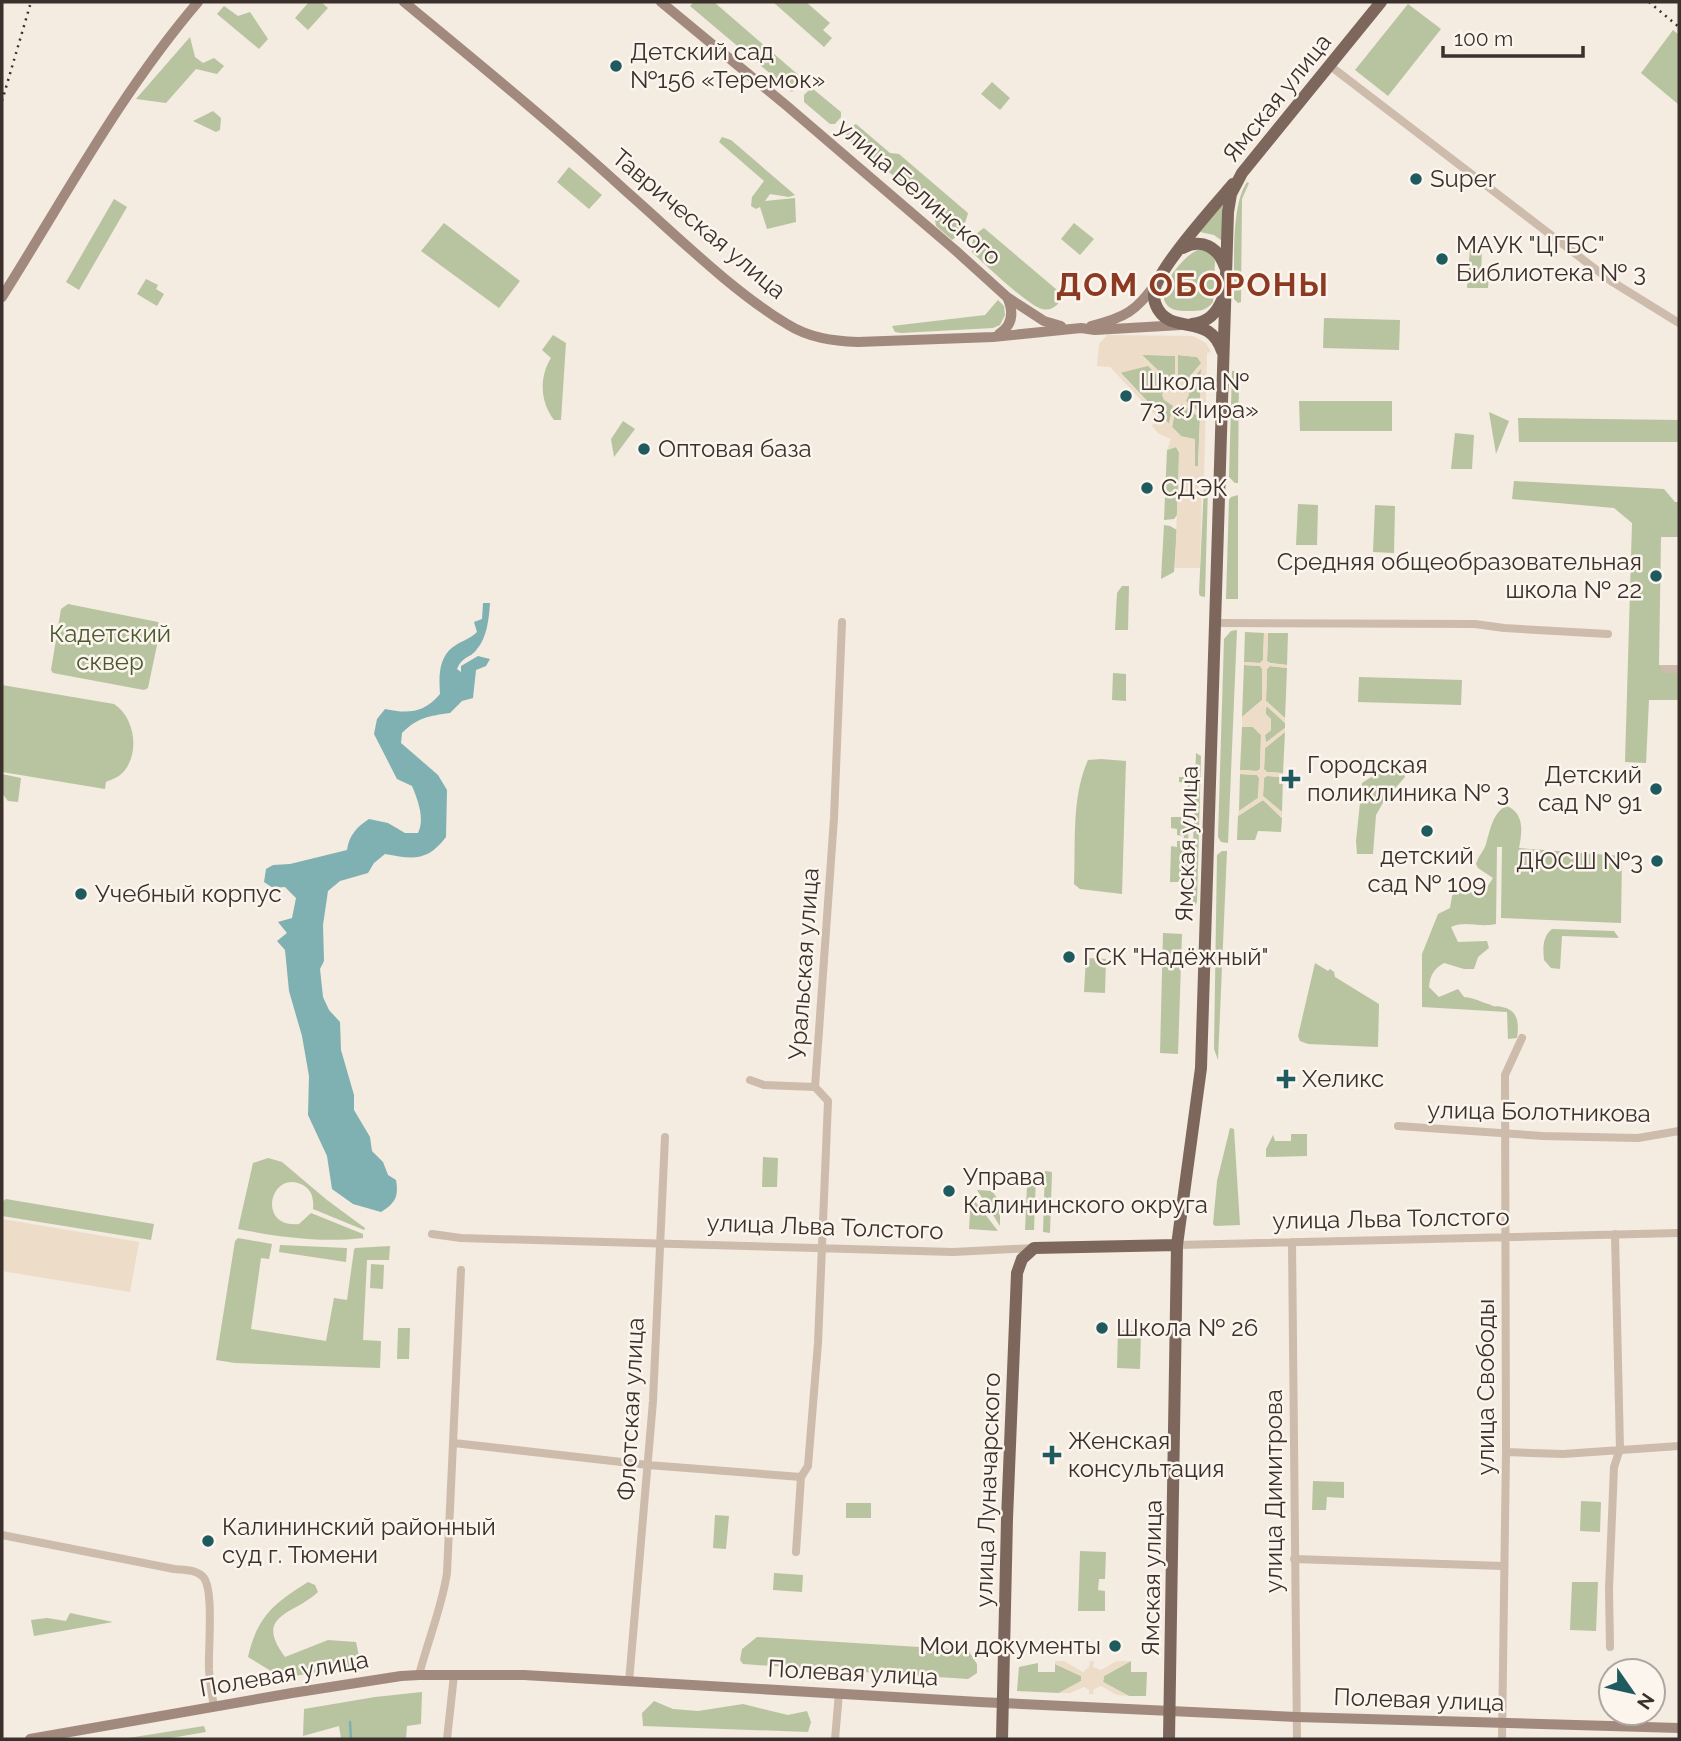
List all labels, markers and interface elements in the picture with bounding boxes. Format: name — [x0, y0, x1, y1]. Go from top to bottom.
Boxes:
scale bar — [1443, 14, 1583, 58]
text: 100 m — [1454, 26, 1513, 51]
street label: Ямская улица — [1216, 28, 1337, 168]
place label: Детский сад №156 «Теремок» — [630, 37, 825, 94]
marker: Детский сад №156 «Теремок» — [608, 58, 624, 74]
street label: улица Белинского — [831, 112, 1008, 271]
street label: Таврическая улица — [606, 142, 792, 305]
place label: Super — [1430, 164, 1497, 193]
marker: Super — [1408, 171, 1424, 187]
place label: МАУК "ЦГБС" Библиотека № 3 — [1456, 230, 1646, 287]
marker: МАУК "ЦГБС" Библиотека № 3 — [1434, 251, 1450, 267]
district label: ДОМ ОБОРОНЫ — [1056, 266, 1330, 303]
place label: Школа № 73 «Лира» — [1140, 367, 1259, 424]
marker: Школа № 73 «Лира» — [1118, 388, 1134, 404]
place label: Оптовая база — [658, 434, 812, 463]
marker: Оптовая база — [636, 441, 652, 457]
place label: СДЭК — [1161, 473, 1228, 502]
marker: СДЭК — [1139, 480, 1155, 496]
place label: Средняя общеобразовательная школа № 22 — [1277, 547, 1642, 604]
marker: Средняя общеобразовательная школа № 22 — [1648, 568, 1664, 584]
park label: Кадетский сквер — [49, 619, 171, 676]
place label: Городская поликлиника № 3 — [1307, 750, 1509, 807]
place label: Детский сад № 91 — [1538, 760, 1642, 817]
street label: Ямская улица — [1169, 765, 1204, 923]
marker: Городская поликлиника № 3 — [1281, 769, 1301, 789]
marker: Детский сад № 91 — [1648, 781, 1664, 797]
marker: детский сад № 109 — [1419, 823, 1435, 839]
place label: детский сад № 109 — [1368, 841, 1486, 898]
place label: ДЮСШ №3 — [1516, 846, 1643, 875]
marker: ДЮСШ №3 — [1649, 853, 1665, 869]
street label: Уральская улица — [782, 867, 825, 1061]
place label: Учебный корпус — [95, 879, 282, 908]
marker: Учебный корпус — [73, 886, 89, 902]
place label: ГСК "Надёжный" — [1083, 942, 1269, 971]
marker: ГСК "Надёжный" — [1061, 949, 1077, 965]
place label: Хеликс — [1302, 1064, 1384, 1093]
marker: Хеликс — [1276, 1069, 1296, 1089]
street label: улица Болотникова — [1427, 1095, 1651, 1128]
place label: Управа Калининского округа — [963, 1162, 1208, 1219]
marker: Управа Калининского округа — [941, 1183, 957, 1199]
street label: улица Льва Толстого — [1272, 1202, 1510, 1235]
street label: улица Льва Толстого — [706, 1208, 944, 1245]
street label: улица Свободы — [1471, 1299, 1500, 1475]
place label: Школа № 26 — [1116, 1313, 1258, 1342]
street label: Флотская улица — [611, 1317, 650, 1501]
marker: Школа № 26 — [1094, 1320, 1110, 1336]
street label: улица Луначарского — [969, 1372, 1006, 1608]
street label: улица Димитрова — [1259, 1389, 1288, 1593]
place label: Женская консультация — [1068, 1426, 1225, 1483]
marker: Женская консультация — [1042, 1445, 1062, 1465]
street label: Ямская улица — [1136, 1499, 1167, 1657]
place label: Калининский районный суд г. Тюмени — [222, 1512, 496, 1569]
marker: Калининский районный суд г. Тюмени — [200, 1533, 216, 1549]
place label: Мои документы — [919, 1631, 1101, 1660]
marker: Мои документы — [1107, 1638, 1123, 1654]
street label: Полевая улица — [197, 1644, 371, 1703]
street label: Полевая улица — [767, 1654, 939, 1691]
north arrow — [1597, 1657, 1667, 1727]
street label: Полевая улица — [1333, 1682, 1505, 1717]
text: N — [1633, 1689, 1659, 1714]

